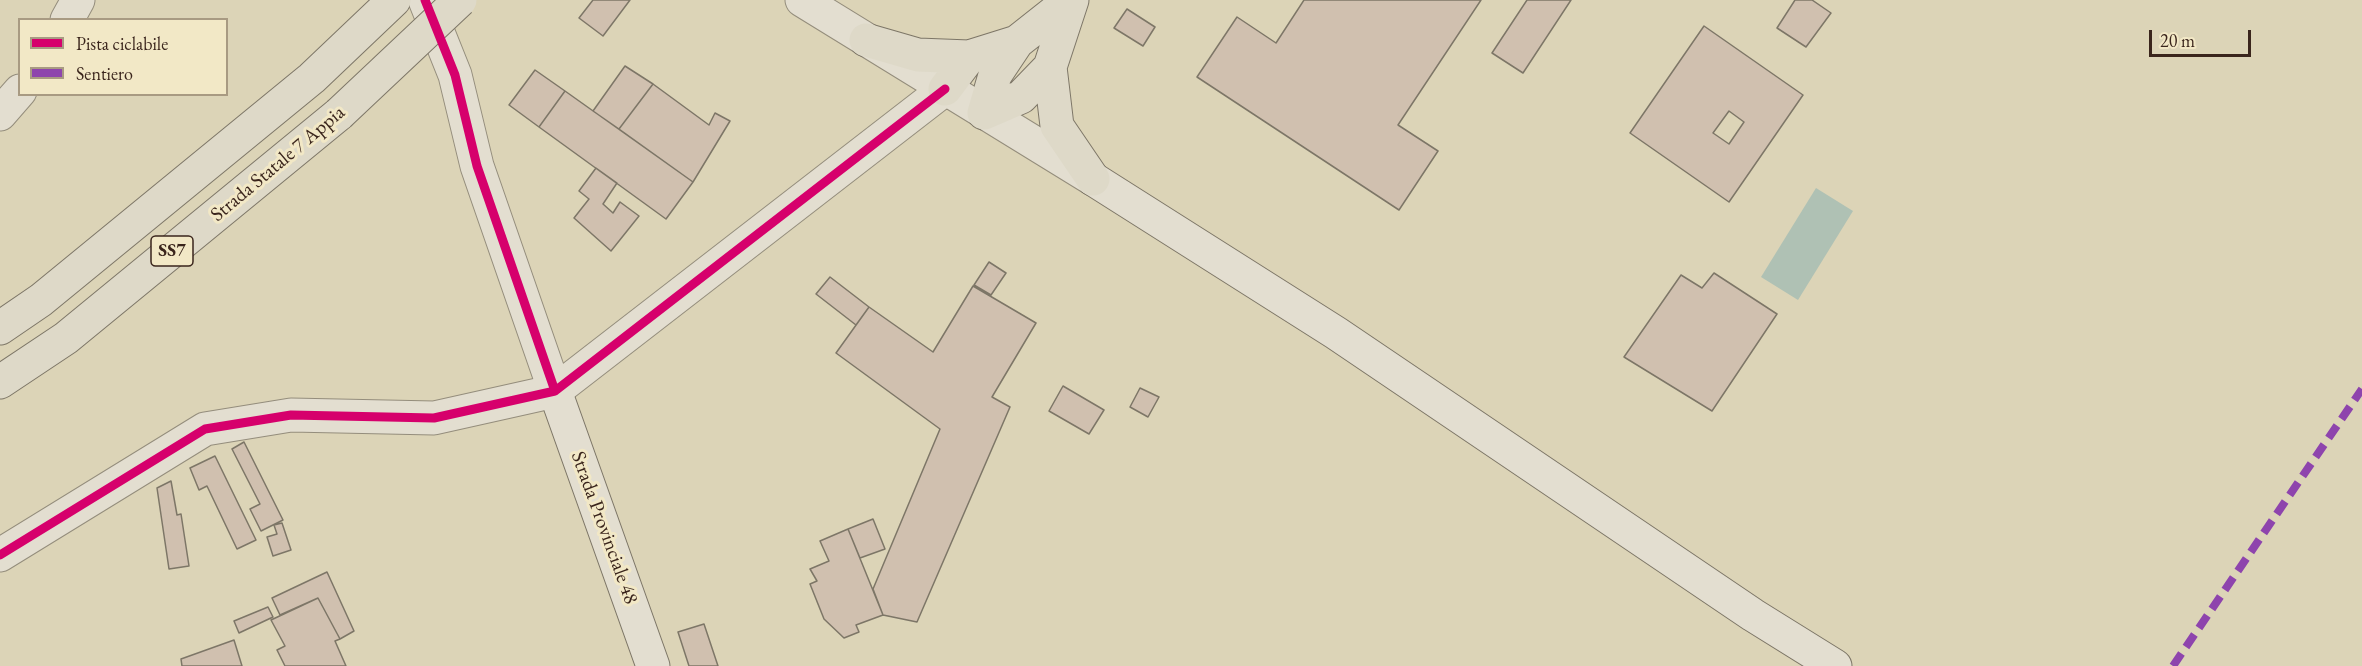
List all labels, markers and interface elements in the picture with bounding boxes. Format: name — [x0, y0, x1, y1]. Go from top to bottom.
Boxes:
legend — [18, 18, 228, 96]
scale bar — [2152, 18, 2254, 56]
text: 20 m — [2160, 29, 2195, 52]
text: Pista ciclabile — [76, 32, 168, 55]
text: Sentiero — [76, 62, 133, 85]
street label: Strada Statale 7 Appia — [206, 101, 350, 227]
road number: SS7 — [151, 236, 193, 266]
street label: Strada Provinciale 48 — [565, 448, 643, 608]

